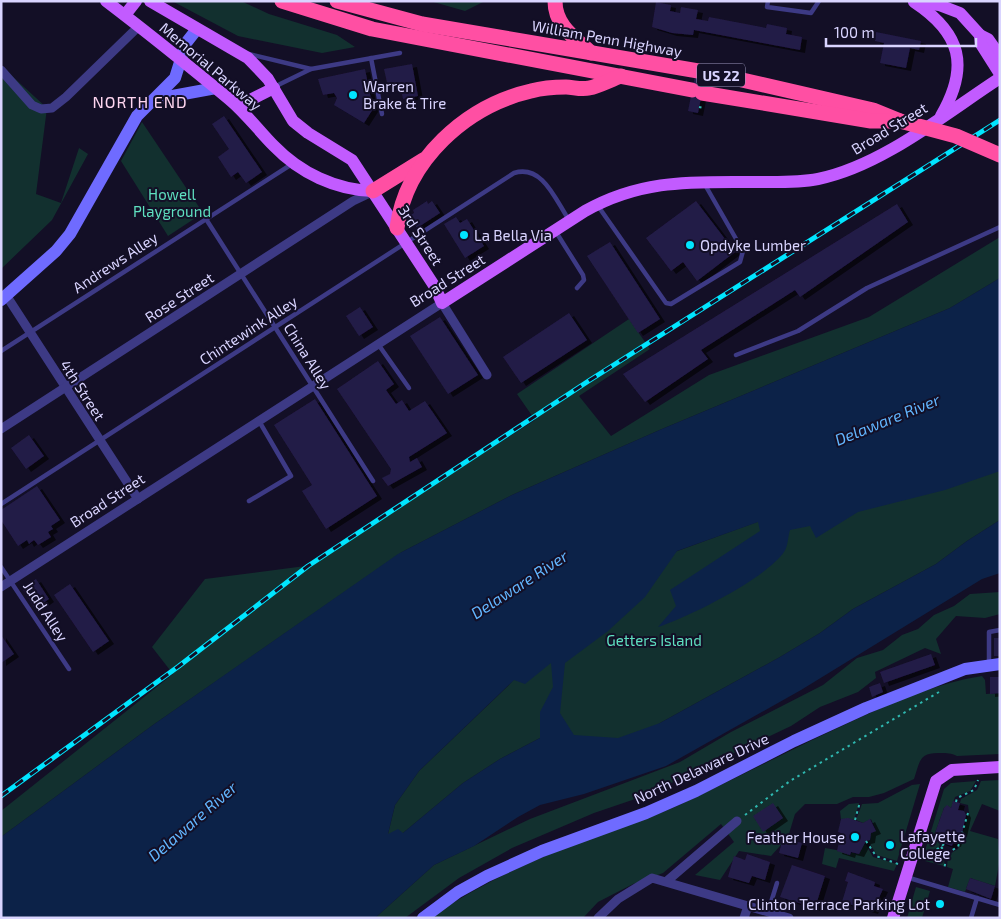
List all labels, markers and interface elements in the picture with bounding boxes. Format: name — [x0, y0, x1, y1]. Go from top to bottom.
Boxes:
scale bar — [826, 15, 976, 47]
street label: William Penn Highway — [530, 16, 684, 60]
street label: Memorial Parkway — [156, 18, 266, 114]
text: 100 m — [834, 23, 875, 41]
road number: US 22 — [697, 64, 745, 86]
place label: Warren Brake & Tire — [363, 77, 446, 112]
marker: Warren Brake & Tire — [347, 89, 359, 101]
district label: NORTH END — [92, 92, 188, 111]
street label: Broad Street — [848, 98, 931, 158]
park label: Howell Playground — [133, 185, 211, 220]
street label: 3rd Street — [395, 202, 447, 269]
place label: La Bella Via — [474, 226, 552, 244]
street label: Andrews Alley — [69, 228, 161, 296]
marker: La Bella Via — [458, 229, 470, 241]
place label: Opdyke Lumber — [700, 236, 806, 254]
marker: Opdyke Lumber — [684, 239, 696, 251]
street label: Broad Street — [406, 250, 488, 310]
street label: Rose Street — [141, 268, 217, 326]
street label: Chintewink Alley — [196, 292, 300, 368]
street label: China Alley — [280, 319, 336, 393]
street label: 4th Street — [57, 356, 109, 424]
water label: Delaware River — [832, 389, 943, 449]
street label: Broad Street — [66, 469, 148, 531]
water label: Delaware River — [467, 545, 571, 622]
street label: Judd Alley — [20, 578, 72, 644]
park label: Getters Island — [606, 631, 702, 649]
street label: North Delaware Drive — [631, 729, 771, 807]
water label: Delaware River — [144, 777, 241, 865]
place label: Lafayette College — [900, 827, 965, 862]
place label: Feather House — [747, 828, 845, 846]
marker: Feather House — [849, 831, 861, 843]
marker: Lafayette College — [884, 839, 896, 851]
place label: Clinton Terrace Parking Lot — [748, 895, 930, 913]
marker: Clinton Terrace Parking Lot — [934, 898, 946, 910]

